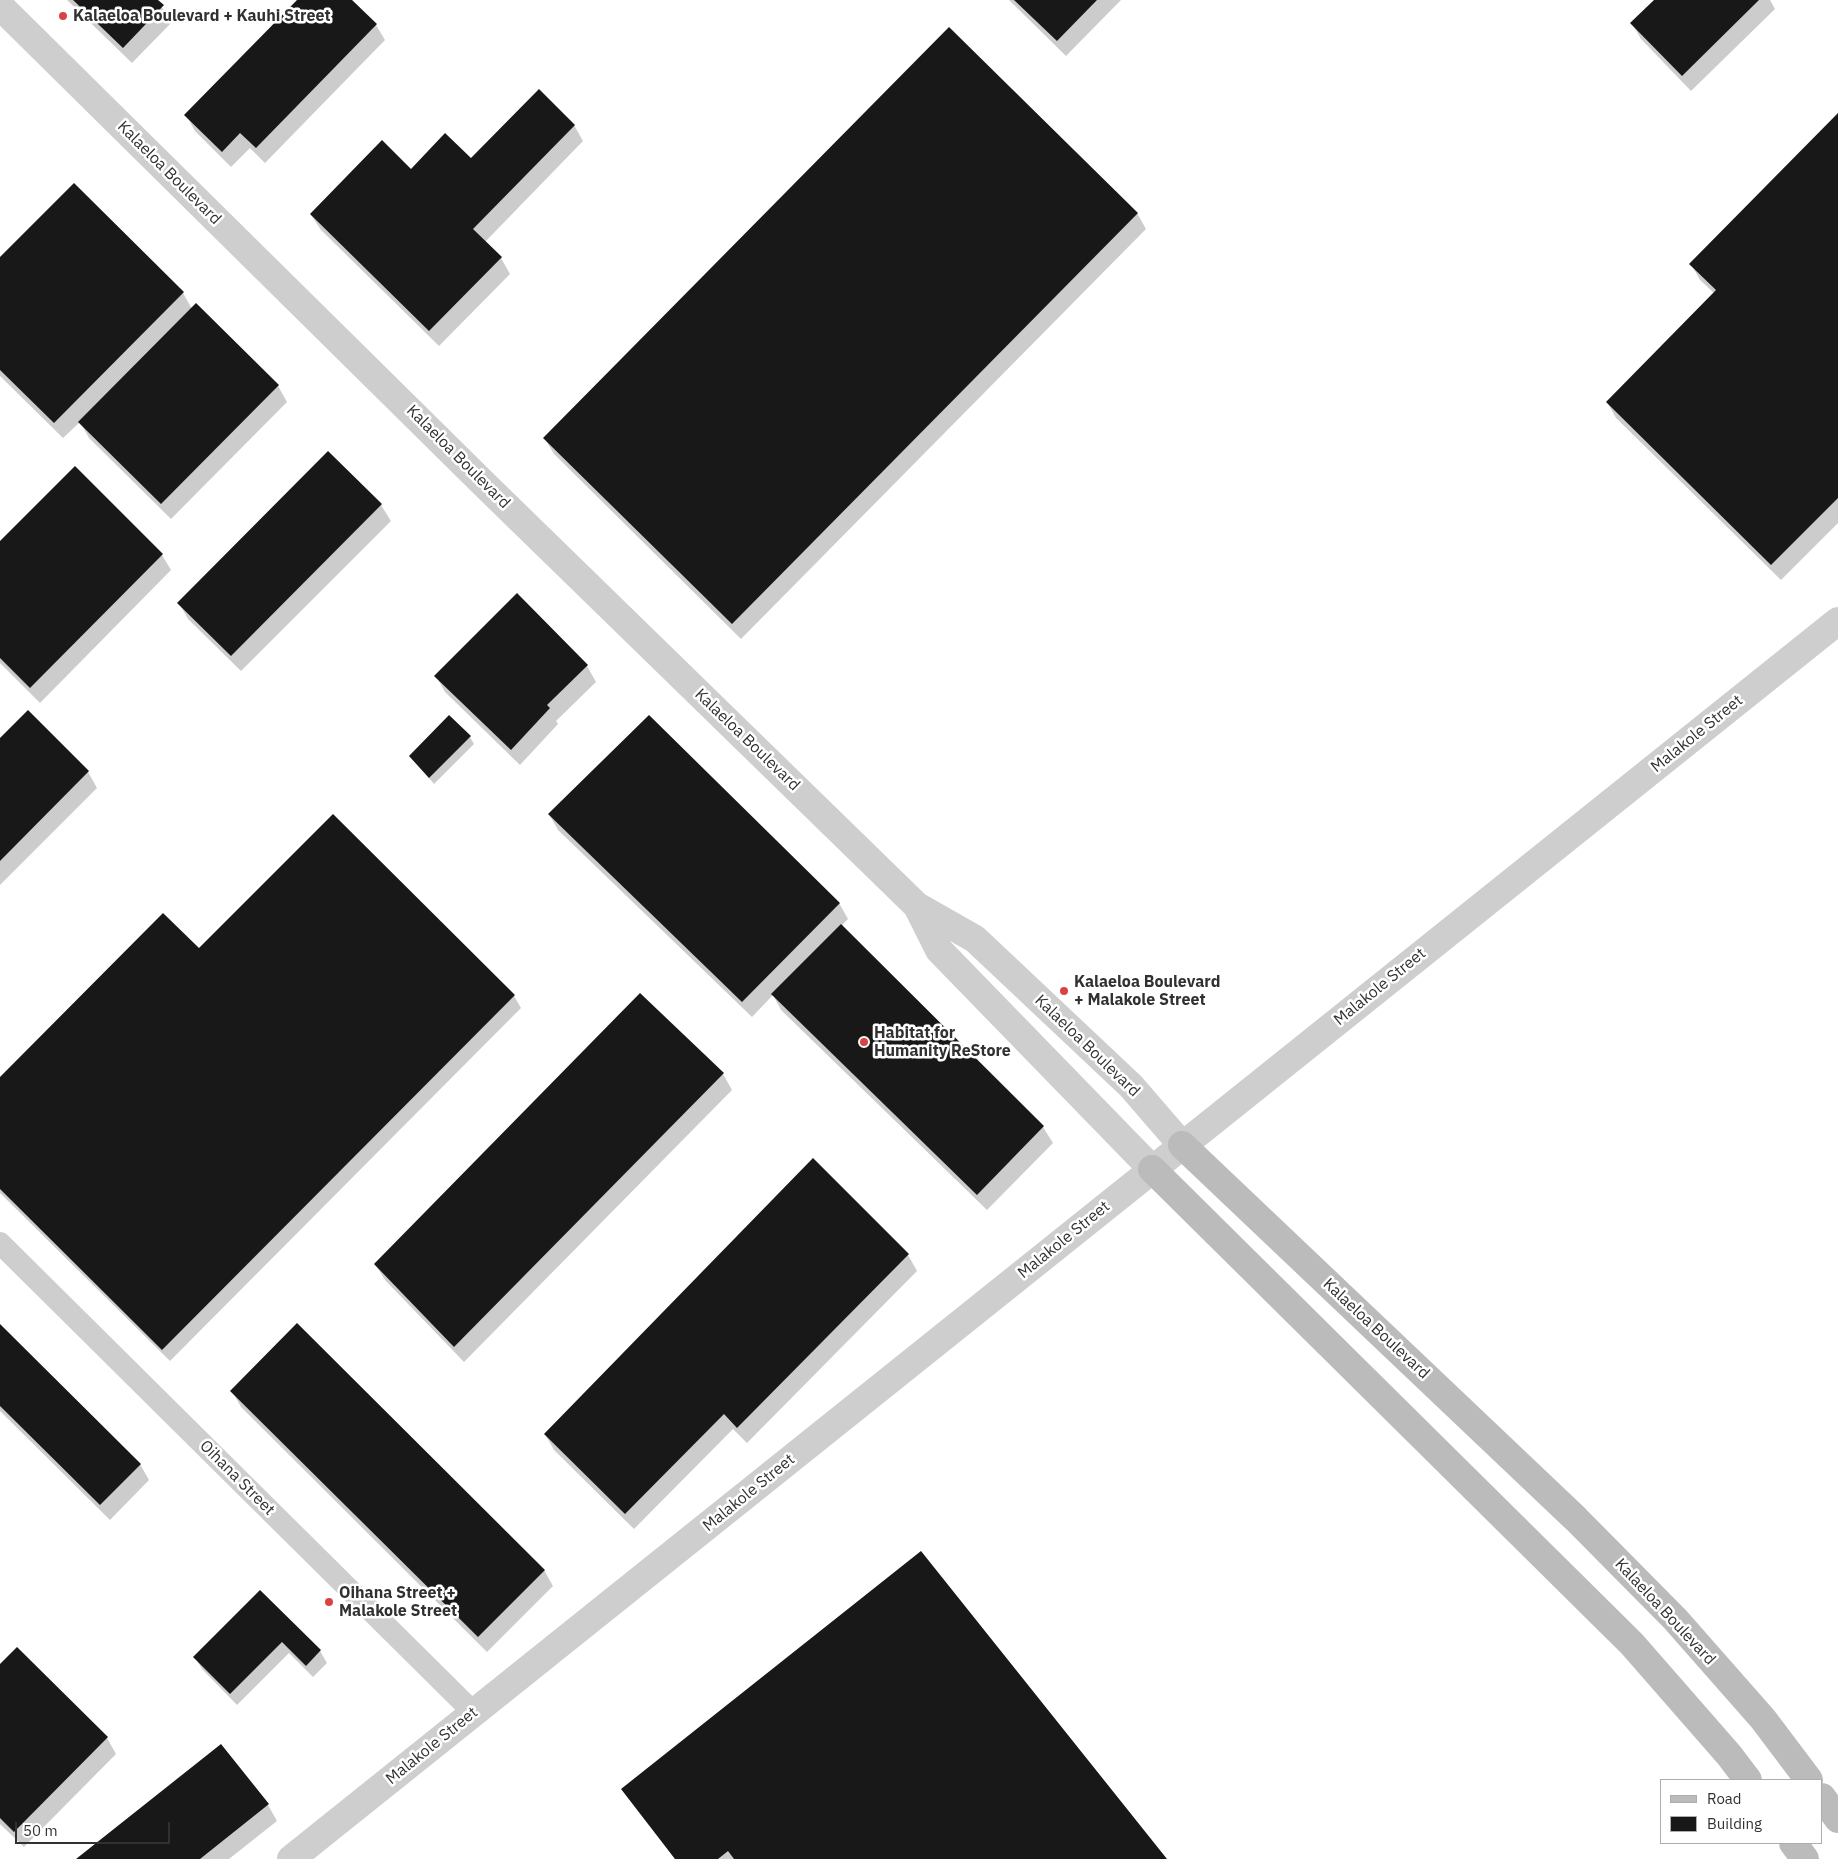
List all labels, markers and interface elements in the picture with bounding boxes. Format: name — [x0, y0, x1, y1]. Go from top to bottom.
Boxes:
place label: Kalaeloa Boulevard + Kauhi Street — [73, 6, 331, 26]
marker: Kalaeloa Boulevard + Kauhi Street — [57, 10, 69, 22]
street label: Kalaeloa Boulevard — [113, 117, 225, 229]
street label: Kalaeloa Boulevard — [402, 401, 514, 513]
street label: Kalaeloa Boulevard — [690, 685, 804, 795]
street label: Malakole Street — [1647, 691, 1747, 777]
street label: Malakole Street — [1330, 944, 1430, 1030]
place label: Kalaeloa Boulevard + Malakole Street — [1074, 972, 1220, 1010]
marker: Kalaeloa Boulevard + Malakole Street — [1058, 985, 1070, 997]
street label: Kalaeloa Boulevard — [1030, 991, 1144, 1101]
place label: Habitat for Humanity ReStore — [874, 1023, 1011, 1061]
marker: Habitat for Humanity ReStore — [858, 1036, 870, 1048]
street label: Malakole Street — [1014, 1197, 1114, 1283]
street label: Kalaeloa Boulevard — [1319, 1275, 1433, 1383]
street label: Oihana Street — [195, 1436, 279, 1520]
street label: Malakole Street — [699, 1450, 799, 1536]
street label: Kalaeloa Boulevard — [1611, 1555, 1719, 1669]
place label: Oihana Street + Malakole Street — [339, 1583, 457, 1621]
marker: Oihana Street + Malakole Street — [323, 1596, 335, 1608]
street label: Malakole Street — [382, 1703, 482, 1789]
legend — [1660, 1779, 1823, 1844]
text: Road — [1707, 1789, 1742, 1808]
scale bar — [18, 1812, 172, 1844]
text: Building — [1707, 1814, 1762, 1833]
text: 50 m — [23, 1821, 58, 1840]

